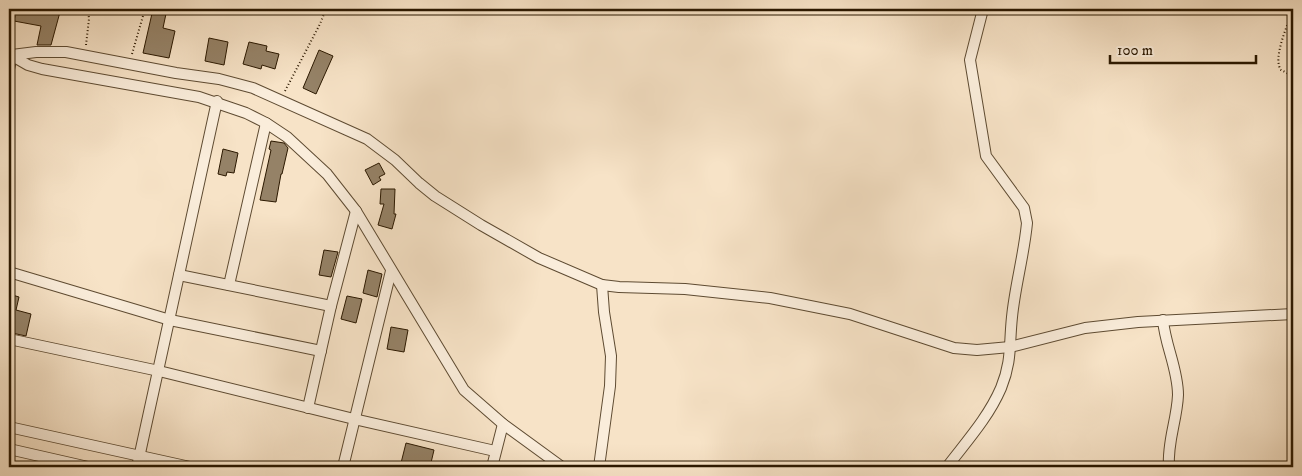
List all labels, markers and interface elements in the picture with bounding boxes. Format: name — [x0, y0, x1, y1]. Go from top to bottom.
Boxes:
scale bar — [1110, 32, 1256, 64]
text: 100 m — [1117, 41, 1153, 60]

